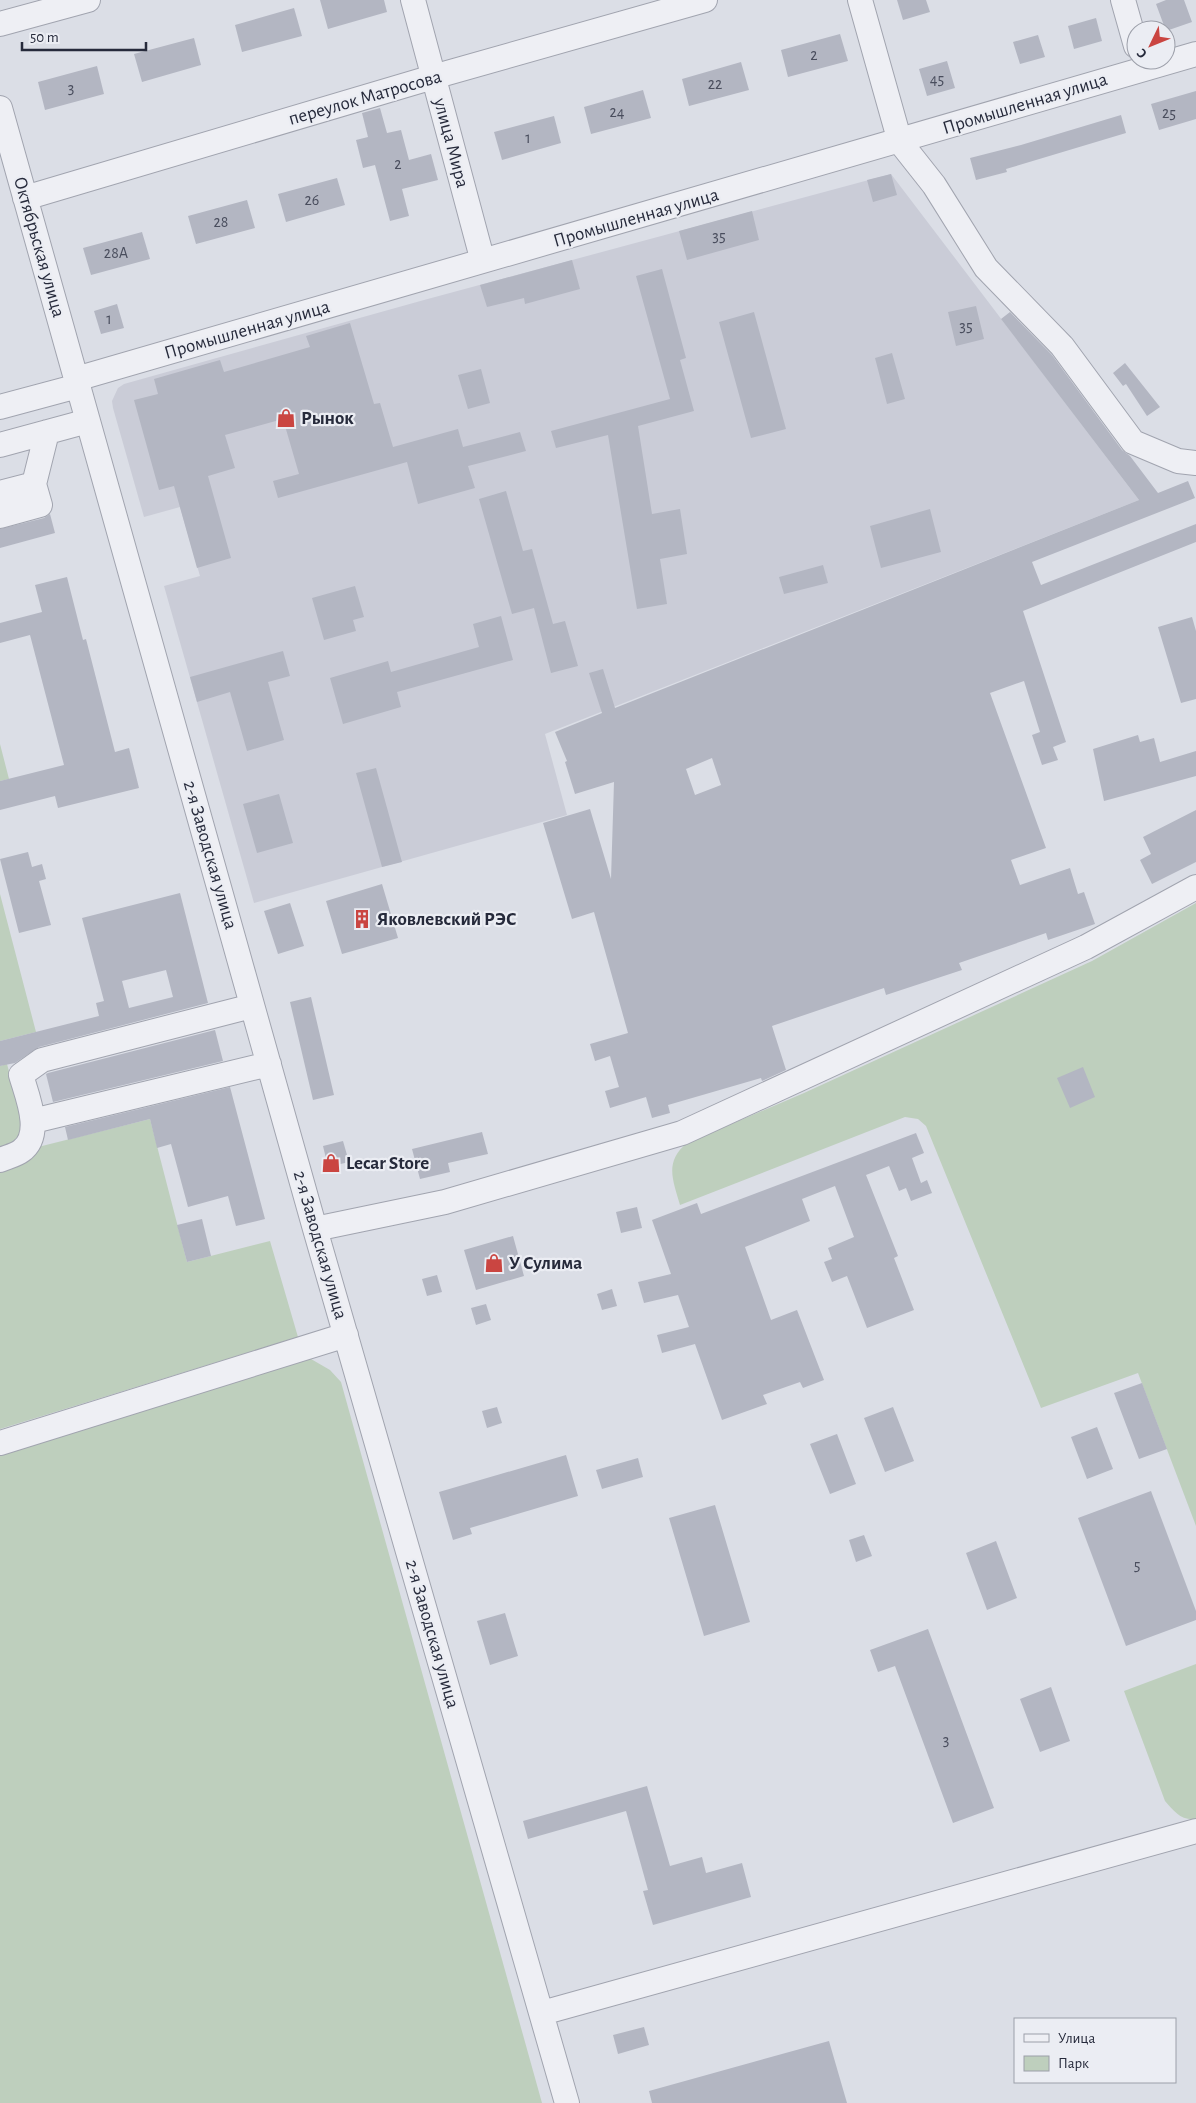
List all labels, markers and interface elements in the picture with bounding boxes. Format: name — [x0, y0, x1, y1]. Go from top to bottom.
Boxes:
scale bar — [22, 20, 146, 52]
north arrow — [1126, 20, 1176, 70]
text: 50 m — [30, 30, 59, 45]
text: С — [1134, 45, 1150, 61]
house number: 2 — [810, 47, 818, 63]
street label: переулок Матросова — [286, 67, 444, 129]
street label: Промышленная улица — [940, 70, 1110, 138]
house number: 45 — [930, 71, 944, 87]
house number: 22 — [708, 76, 722, 92]
house number: 3 — [68, 80, 74, 96]
street label: улица Мира — [430, 95, 472, 190]
house number: 24 — [610, 104, 625, 120]
house number: 25 — [1162, 105, 1176, 121]
house number: 1 — [525, 130, 531, 146]
house number: 2 — [394, 156, 402, 172]
street label: Октябрьская улица — [10, 175, 68, 320]
street label: Промышленная улица — [551, 185, 721, 251]
house number: 26 — [305, 192, 319, 208]
house number: 28 — [214, 214, 228, 230]
house number: 35 — [712, 228, 726, 244]
house number: 28А — [104, 245, 129, 261]
street label: Промышленная улица — [162, 297, 332, 363]
house number: 1 — [106, 311, 112, 327]
house number: 35 — [959, 318, 973, 334]
shop icon: Рынок — [275, 407, 297, 429]
place label: Рынок — [301, 409, 354, 428]
street label: 2-я Заводская улица — [180, 779, 240, 932]
building icon: Яковлевский РЭС — [351, 908, 373, 930]
place label: Яковлевский РЭС — [377, 910, 516, 929]
shop icon: Lecar Store — [320, 1152, 342, 1174]
place label: Lecar Store — [346, 1154, 429, 1173]
street label: 2-я Заводская улица — [290, 1169, 350, 1322]
shop icon: У Сулима — [483, 1252, 505, 1274]
place label: У Сулима — [509, 1254, 582, 1273]
house number: 5 — [1134, 1557, 1140, 1573]
street label: 2-я Заводская улица — [402, 1558, 462, 1711]
house number: 3 — [943, 1732, 949, 1748]
legend — [1014, 2018, 1176, 2083]
text: Улица — [1058, 2031, 1095, 2046]
text: Парк — [1058, 2056, 1089, 2071]

